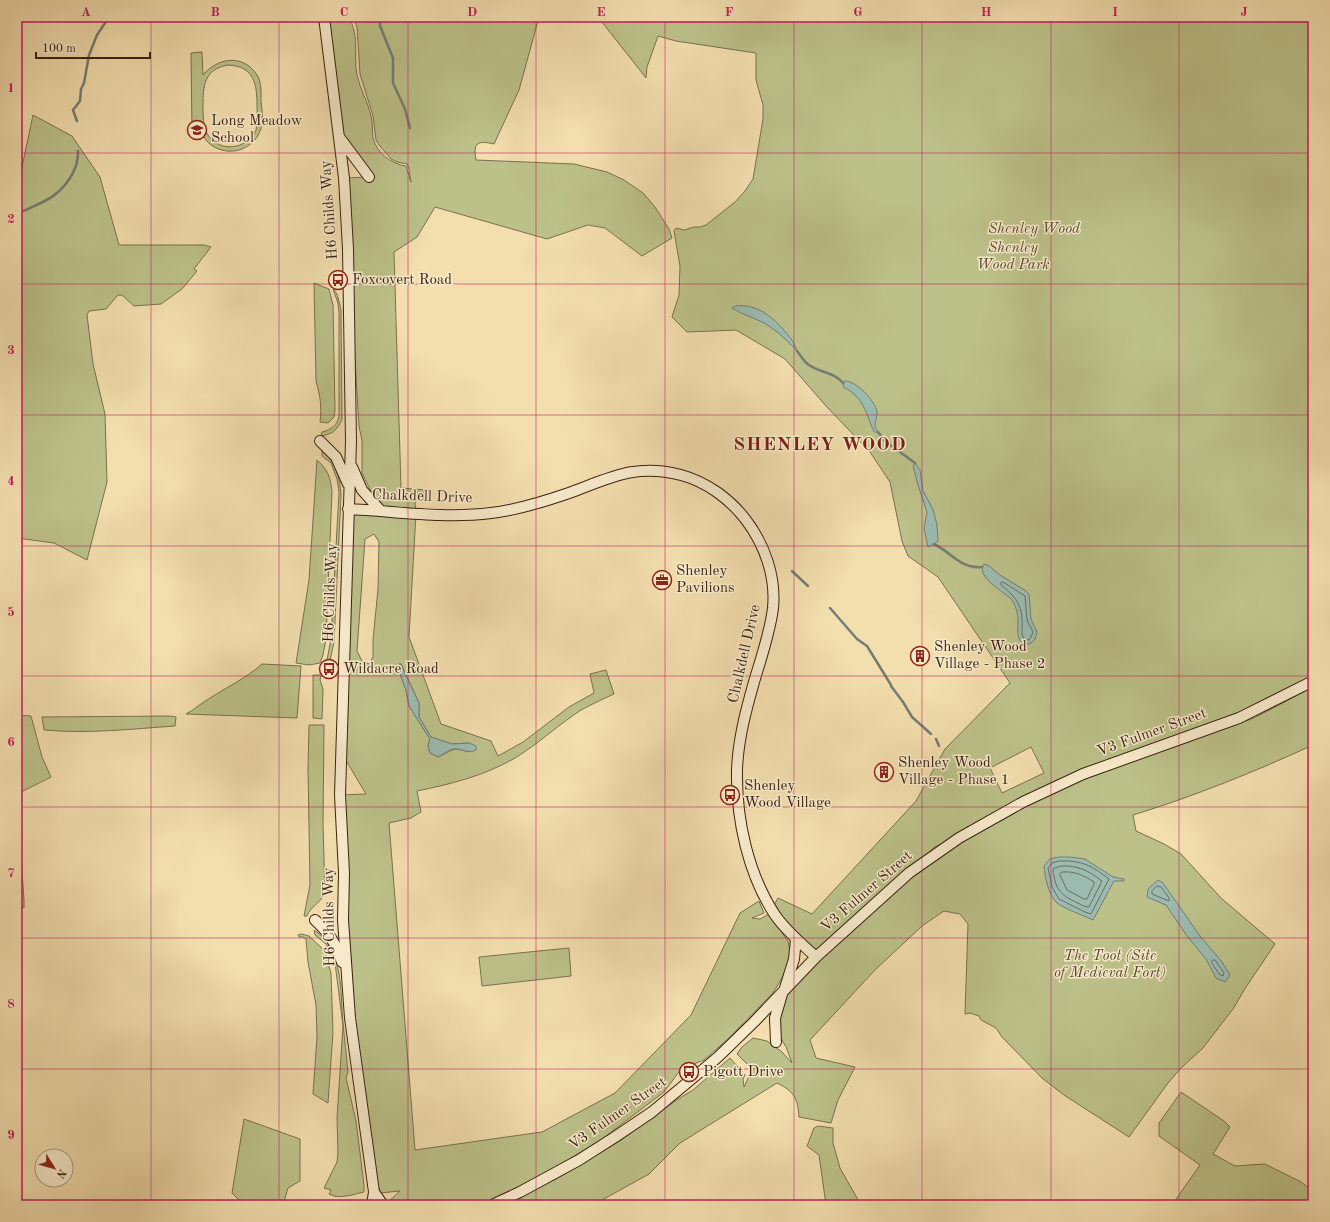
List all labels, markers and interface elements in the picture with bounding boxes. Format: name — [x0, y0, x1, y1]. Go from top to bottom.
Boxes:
text: A — [81, 6, 91, 19]
text: B — [210, 6, 220, 19]
text: C — [340, 6, 348, 19]
text: D — [467, 6, 477, 19]
text: E — [597, 6, 606, 19]
text: F — [725, 6, 734, 19]
text: G — [853, 6, 863, 19]
text: H — [981, 6, 992, 19]
text: I — [1112, 6, 1118, 19]
text: J — [1240, 6, 1248, 19]
scale bar — [36, 34, 150, 60]
text: 100 m — [42, 43, 76, 55]
text: 1 — [7, 82, 15, 95]
place label: Long Meadow School — [211, 114, 303, 146]
school or university icon: Long Meadow School — [186, 119, 208, 141]
street label: H6 Childs Way — [319, 160, 341, 260]
text: 2 — [7, 213, 15, 226]
park label: Shenley Wood — [988, 222, 1081, 237]
park label: Shenley Wood Park — [976, 241, 1050, 273]
bus stop icon: Foxcovert Road — [327, 269, 349, 291]
place label: Foxcovert Road — [352, 273, 452, 288]
text: 3 — [7, 344, 15, 357]
district label: SHENLEY WOOD — [733, 436, 907, 455]
text: 4 — [7, 475, 15, 488]
street label: Chalkdell Drive — [372, 488, 473, 506]
street label: H6 Childs Way — [322, 543, 340, 643]
place label: Shenley Pavilions — [676, 564, 735, 596]
office icon: Shenley Pavilions — [651, 569, 673, 591]
street label: Chalkdell Drive — [726, 603, 764, 705]
text: 5 — [7, 606, 15, 619]
place label: Shenley Wood Village - Phase 2 — [934, 640, 1046, 672]
building icon: Shenley Wood Village - Phase 2 — [909, 645, 931, 667]
bus stop icon: Wildacre Road — [318, 658, 340, 680]
place label: Wildacre Road — [343, 662, 439, 677]
street label: V3 Fulmer Street — [1095, 706, 1209, 760]
text: 6 — [7, 736, 15, 749]
place label: Shenley Wood Village - Phase 1 — [898, 756, 1010, 788]
building icon: Shenley Wood Village - Phase 1 — [873, 761, 895, 783]
place label: Shenley Wood Village — [744, 779, 831, 811]
bus stop icon: Shenley Wood Village — [719, 784, 741, 806]
street label: V3 Fulmer Street — [818, 848, 916, 936]
text: 7 — [7, 867, 15, 880]
street label: H6 Childs Way — [322, 867, 338, 967]
park label: The Toot (Site of Medieval Fort) — [1054, 948, 1166, 981]
text: 8 — [7, 998, 15, 1011]
bus stop icon: Pigott Drive — [678, 1061, 700, 1083]
place label: Pigott Drive — [703, 1065, 784, 1080]
street label: V3 Fulmer Street — [566, 1075, 670, 1153]
text: 9 — [7, 1129, 15, 1142]
north arrow — [34, 1148, 74, 1188]
text: N — [54, 1166, 68, 1180]

